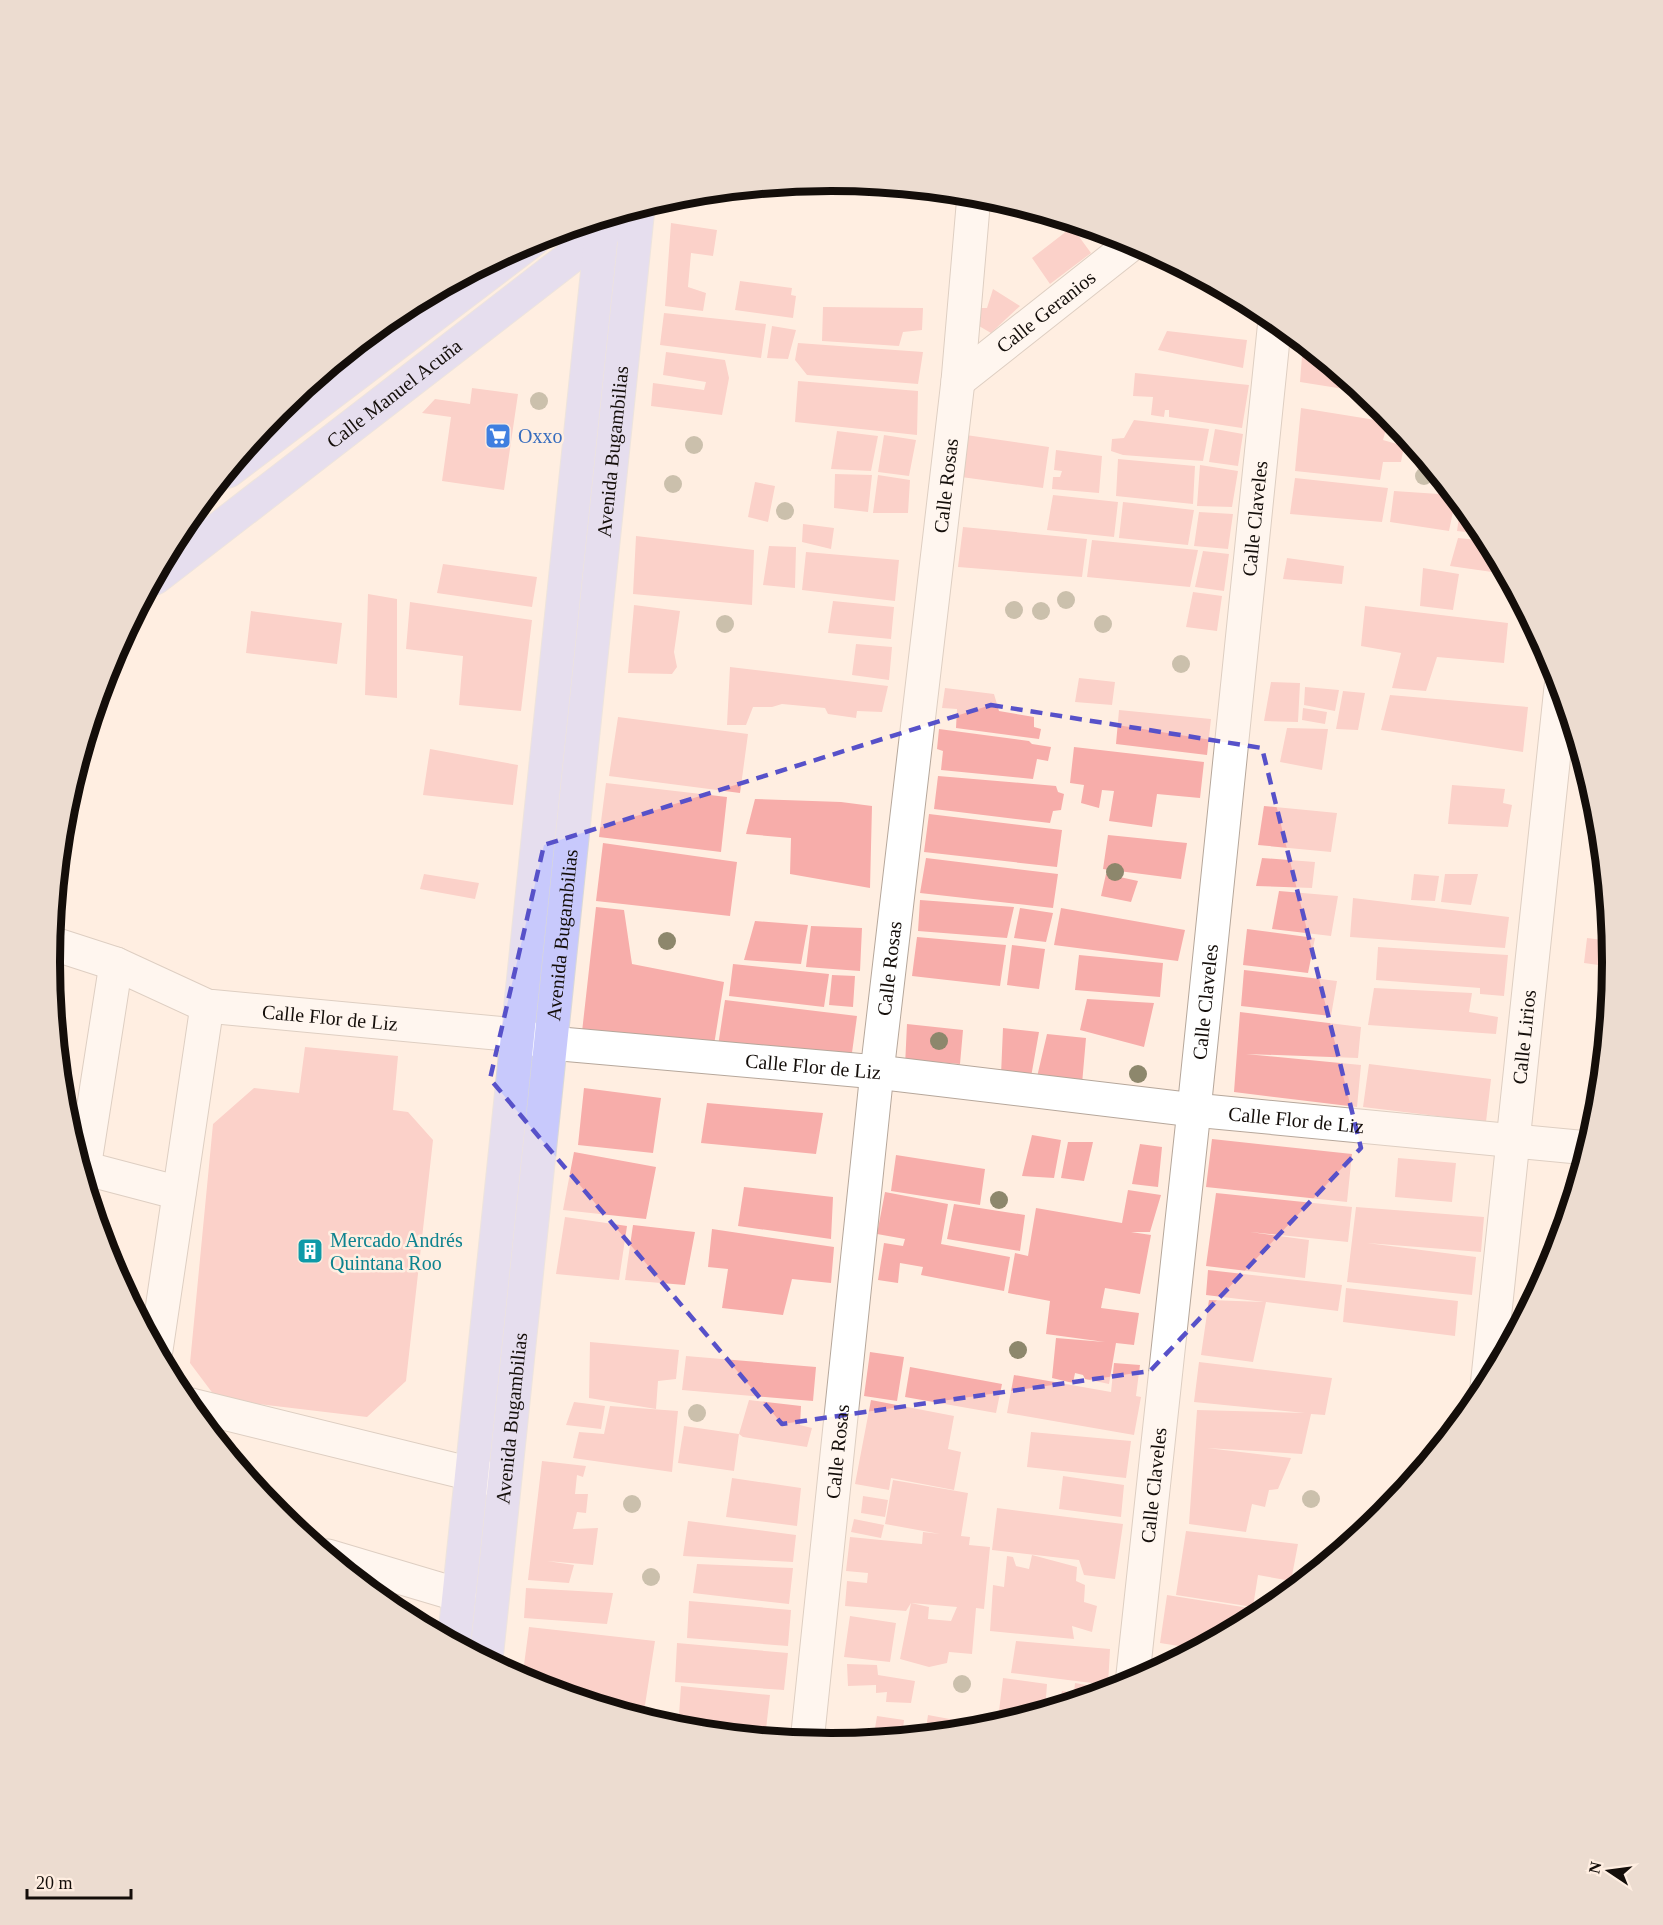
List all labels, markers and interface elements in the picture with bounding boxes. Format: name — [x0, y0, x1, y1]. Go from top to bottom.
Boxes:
street label: Calle Geranios — [992, 266, 1100, 357]
street label: Calle Manuel Acuña — [322, 334, 466, 452]
street label: Avenida Bugambilias — [593, 364, 632, 539]
supermarket icon: Oxxo — [483, 421, 513, 451]
place label: Oxxo — [518, 425, 562, 447]
street label: Calle Rosas — [929, 437, 962, 534]
street label: Calle Claveles — [1238, 459, 1272, 577]
street label: Avenida Bugambilias — [542, 848, 582, 1022]
street label: Calle Rosas — [873, 920, 906, 1017]
street label: Calle Claveles — [1188, 943, 1222, 1061]
street label: Calle Lirios — [1508, 988, 1540, 1085]
street label: Calle Flor de Liz — [261, 1000, 399, 1035]
street label: Calle Flor de Liz — [744, 1049, 882, 1083]
street label: Calle Flor de Liz — [1227, 1102, 1365, 1137]
place label: Mercado Andrés Quintana Roo — [330, 1229, 463, 1274]
building icon: Mercado Andrés Quintana Roo — [295, 1236, 325, 1266]
street label: Avenida Bugambilias — [491, 1331, 531, 1505]
street label: Calle Rosas — [821, 1403, 853, 1500]
street label: Calle Claveles — [1136, 1426, 1171, 1544]
north arrow — [1579, 1841, 1639, 1901]
text: N — [1585, 1860, 1605, 1875]
scale bar — [27, 1862, 130, 1900]
text: 20 m — [36, 1873, 73, 1893]

